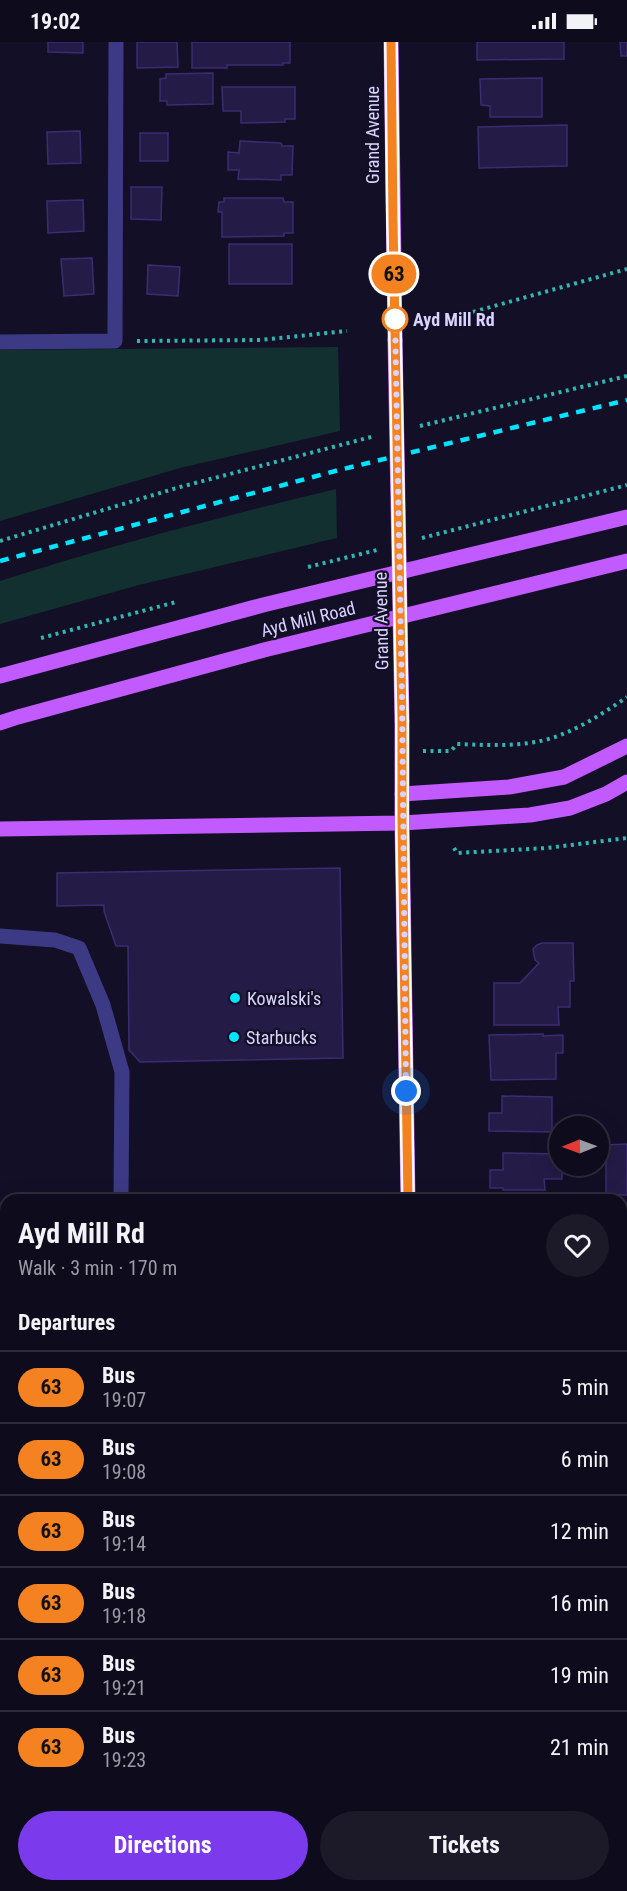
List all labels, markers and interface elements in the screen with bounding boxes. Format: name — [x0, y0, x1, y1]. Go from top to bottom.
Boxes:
text: 19:02 — [30, 9, 81, 34]
street label: Grand Avenue — [362, 86, 383, 184]
line badge: 63 — [367, 254, 421, 294]
text: 63 — [383, 262, 405, 286]
marker: Ayd Mill Rd — [382, 306, 408, 332]
place label: Ayd Mill Rd — [413, 309, 495, 330]
street label: Grand Avenue — [370, 572, 392, 670]
street label: Ayd Mill Road — [259, 597, 357, 641]
place label: Kowalski's — [247, 988, 321, 1009]
marker: Kowalski's — [228, 991, 242, 1005]
place label: Starbucks — [246, 1027, 317, 1048]
marker: Starbucks — [227, 1030, 241, 1044]
your location — [391, 1076, 421, 1106]
north arrow — [549, 1116, 609, 1176]
map controls — [549, 1116, 609, 1176]
button: heart — [546, 1214, 609, 1277]
text: Ayd Mill Rd — [18, 1217, 145, 1250]
text: Walk · 3 min · 170 m — [18, 1256, 177, 1280]
text: Departures — [18, 1310, 115, 1335]
text: Bus — [102, 1363, 135, 1388]
text: 63 — [40, 1375, 62, 1399]
text: 5 min — [561, 1375, 609, 1400]
text: 19:07 — [102, 1388, 146, 1412]
text: Bus — [102, 1435, 135, 1460]
text: 63 — [40, 1447, 62, 1471]
text: 6 min — [561, 1447, 609, 1472]
text: 19:08 — [102, 1460, 146, 1484]
text: Bus — [102, 1507, 135, 1532]
text: 63 — [40, 1519, 62, 1543]
text: 12 min — [550, 1519, 609, 1544]
text: 19:14 — [102, 1532, 146, 1556]
text: Bus — [102, 1579, 135, 1604]
text: 63 — [40, 1591, 62, 1615]
text: 16 min — [550, 1591, 609, 1616]
text: 19:18 — [102, 1604, 146, 1628]
text: Bus — [102, 1651, 135, 1676]
text: 63 — [40, 1663, 62, 1687]
text: 19 min — [550, 1663, 609, 1688]
text: 19:21 — [102, 1676, 146, 1700]
text: Bus — [102, 1723, 135, 1748]
text: 63 — [40, 1735, 62, 1759]
text: 21 min — [550, 1735, 609, 1760]
text: 19:23 — [102, 1748, 146, 1772]
button: Directions — [18, 1811, 308, 1880]
button: Tickets — [320, 1811, 609, 1880]

